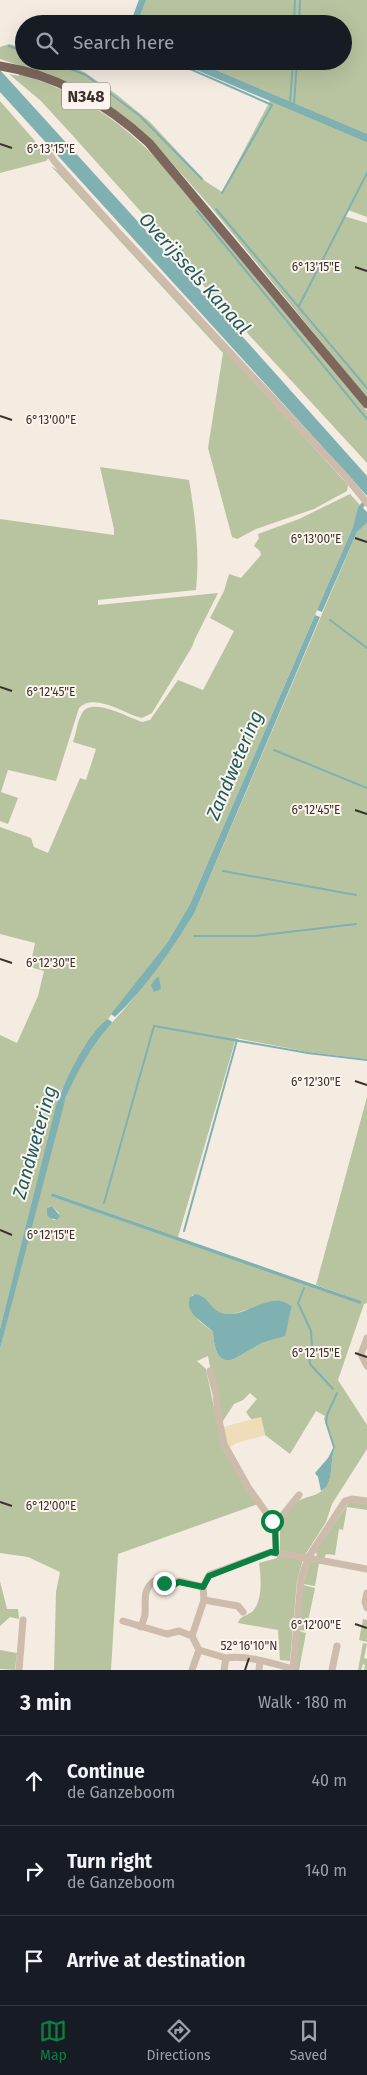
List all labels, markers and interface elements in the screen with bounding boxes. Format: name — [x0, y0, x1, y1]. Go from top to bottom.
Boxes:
search box — [15, 15, 352, 70]
icon: search — [33, 29, 61, 57]
text: Search here — [73, 31, 174, 54]
road number: N348 — [62, 82, 110, 110]
text: 6°13'15"E — [27, 142, 75, 156]
water label: Overijssels Kanaal — [134, 208, 255, 339]
text: 6°13'15"E — [292, 260, 340, 274]
text: 6°13'00"E — [26, 413, 76, 427]
text: 6°13'00"E — [291, 532, 341, 546]
text: 6°12'45"E — [27, 685, 75, 699]
water label: Zandwetering — [201, 707, 268, 824]
text: 6°12'45"E — [292, 803, 340, 817]
text: 6°12'30"E — [26, 956, 76, 970]
text: 6°12'30"E — [291, 1075, 341, 1089]
water label: Zandwetering — [7, 1083, 62, 1202]
text: 6°12'15"E — [27, 1228, 75, 1242]
text: 6°12'15"E — [292, 1346, 340, 1360]
text: 6°12'00"E — [26, 1499, 76, 1513]
route start — [261, 1510, 284, 1533]
route end — [153, 1572, 176, 1595]
text: 6°12'00"E — [291, 1618, 341, 1632]
text: 52°16'10"N — [221, 1639, 277, 1653]
text: 3 min — [20, 1690, 72, 1716]
text: Walk · 180 m — [258, 1693, 347, 1712]
text: Continue — [67, 1760, 145, 1783]
icon: ahead — [20, 1767, 48, 1795]
text: 40 m — [312, 1771, 347, 1790]
text: de Ganzeboom — [67, 1783, 175, 1802]
text: Turn right — [67, 1850, 152, 1873]
icon: right — [20, 1857, 48, 1885]
text: 140 m — [305, 1861, 347, 1880]
text: de Ganzeboom — [67, 1873, 175, 1892]
icon: arrive — [20, 1947, 48, 1975]
text: Arrive at destination — [67, 1949, 246, 1972]
tab: Map — [39, 2017, 67, 2064]
tab: Directions — [146, 2017, 211, 2064]
tab: Saved — [290, 2017, 328, 2064]

